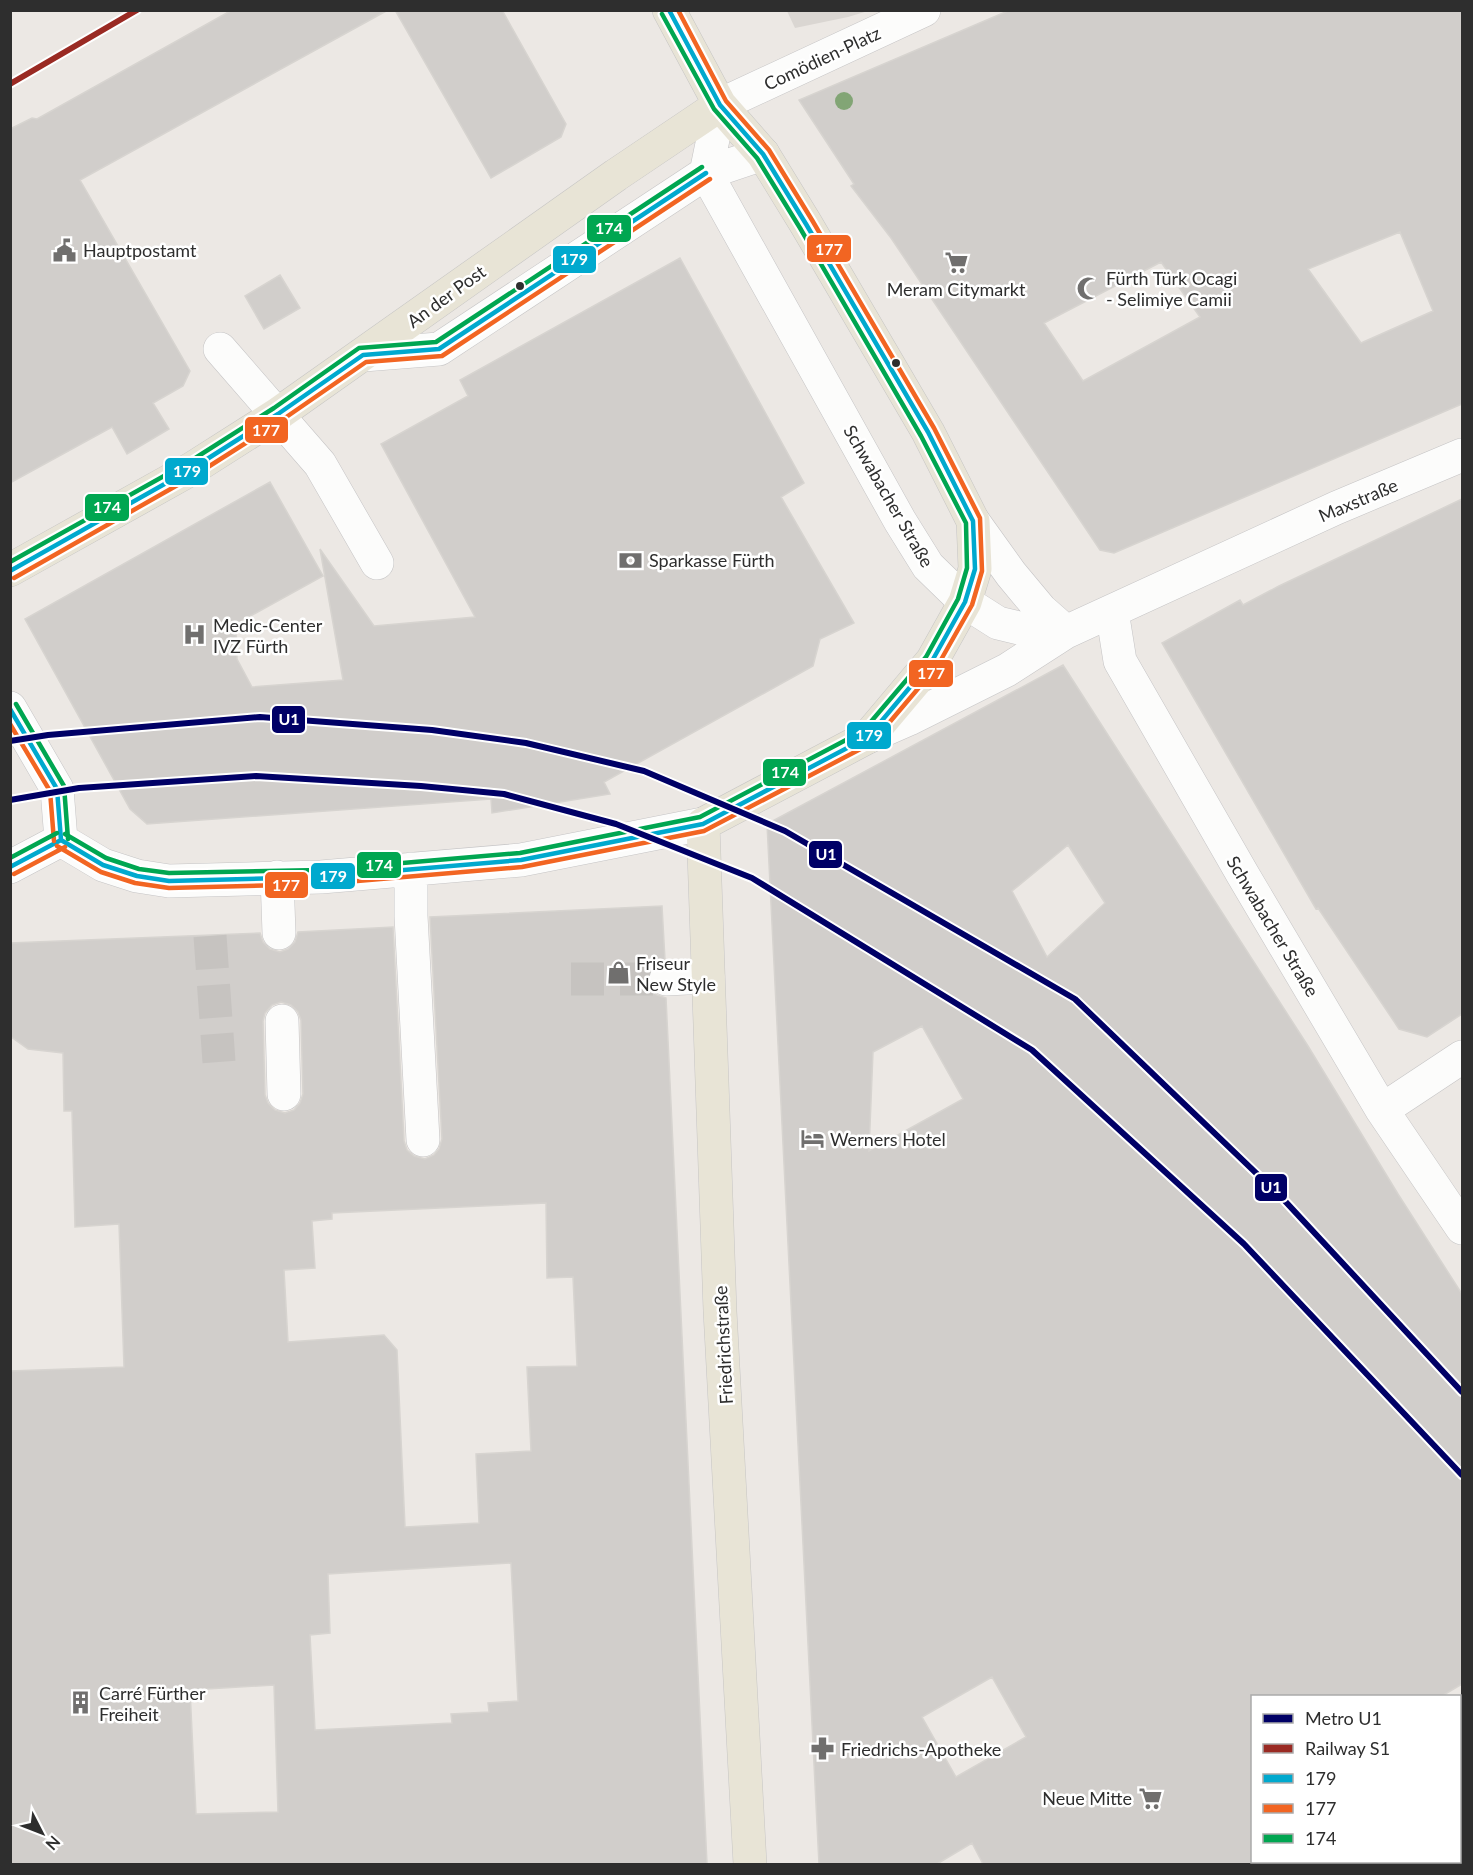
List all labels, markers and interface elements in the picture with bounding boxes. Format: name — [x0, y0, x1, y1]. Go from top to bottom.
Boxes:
street label: Comödien-Platz — [760, 21, 884, 95]
line badge: 174 — [586, 214, 632, 243]
text: 174 — [595, 218, 623, 237]
line badge: 177 — [806, 234, 852, 263]
public building icon: Hauptpostamt — [52, 237, 78, 263]
place label: Hauptpostamt — [83, 239, 197, 261]
text: 177 — [815, 239, 843, 258]
line badge: 179 — [552, 245, 597, 274]
text: 179 — [560, 249, 588, 268]
supermarket icon: Meram Citymarkt — [943, 250, 969, 276]
street label: An der Post — [402, 260, 490, 332]
place label: Fürth Türk Ocagi - Selimiye Camii — [1106, 267, 1237, 310]
mosque icon: Fürth Türk Ocagi - Selimiye Camii — [1075, 275, 1101, 301]
place label: Meram Citymarkt — [887, 278, 1026, 300]
unlabelled marker — [514, 280, 526, 292]
unlabelled marker — [890, 357, 902, 369]
line badge: 177 — [244, 416, 289, 444]
text: 177 — [252, 420, 280, 439]
street label: Schwabacher Straße — [839, 421, 939, 571]
line badge: 179 — [164, 457, 209, 486]
text: 179 — [173, 461, 201, 480]
street label: Maxstraße — [1315, 473, 1401, 527]
line badge: 174 — [84, 493, 130, 522]
text: 174 — [93, 497, 121, 516]
bank icon: Sparkasse Fürth — [618, 547, 644, 573]
place label: Sparkasse Fürth — [649, 549, 775, 571]
place label: Medic-Center IVZ Fürth — [213, 614, 323, 657]
hospital icon: Medic-Center IVZ Fürth — [182, 622, 208, 648]
line badge: 177 — [908, 659, 954, 688]
text: 177 — [917, 663, 945, 682]
line badge: U1 — [271, 705, 306, 734]
text: U1 — [278, 709, 300, 728]
line badge: 179 — [846, 721, 892, 750]
text: 179 — [855, 725, 883, 744]
line badge: 174 — [762, 758, 807, 787]
text: 174 — [771, 762, 799, 781]
line badge: U1 — [808, 840, 843, 869]
text: U1 — [815, 844, 837, 863]
line badge: 174 — [356, 851, 402, 879]
street label: Schwabacher Straße — [1222, 852, 1324, 1000]
text: 174 — [365, 855, 393, 874]
line badge: 179 — [310, 862, 356, 890]
text: 179 — [319, 866, 347, 885]
line badge: 177 — [264, 871, 309, 899]
text: 177 — [272, 875, 300, 894]
place label: Friseur New Style — [636, 952, 716, 995]
shop icon: Friseur New Style — [605, 960, 631, 986]
hotel icon: Werners Hotel — [799, 1126, 825, 1152]
place label: Werners Hotel — [830, 1128, 946, 1150]
line badge: U1 — [1254, 1173, 1288, 1202]
text: U1 — [1260, 1177, 1282, 1196]
street label: Friedrichstraße — [709, 1285, 737, 1405]
place label: Carré Fürther Freiheit — [99, 1682, 206, 1725]
building icon: Carré Fürther Freiheit — [68, 1690, 94, 1716]
legend — [1251, 1695, 1461, 1863]
text: Metro U1 — [1305, 1707, 1382, 1729]
pharmacy icon: Friedrichs-Apotheke — [810, 1736, 836, 1762]
text: Railway S1 — [1305, 1737, 1390, 1759]
place label: Friedrichs-Apotheke — [841, 1738, 1001, 1760]
text: 179 — [1305, 1767, 1336, 1789]
supermarket icon: Neue Mitte — [1137, 1785, 1163, 1811]
place label: Neue Mitte — [1042, 1787, 1132, 1809]
text: 177 — [1305, 1797, 1336, 1819]
north arrow — [12, 1803, 72, 1863]
text: 174 — [1305, 1827, 1336, 1849]
text: N — [42, 1832, 65, 1854]

